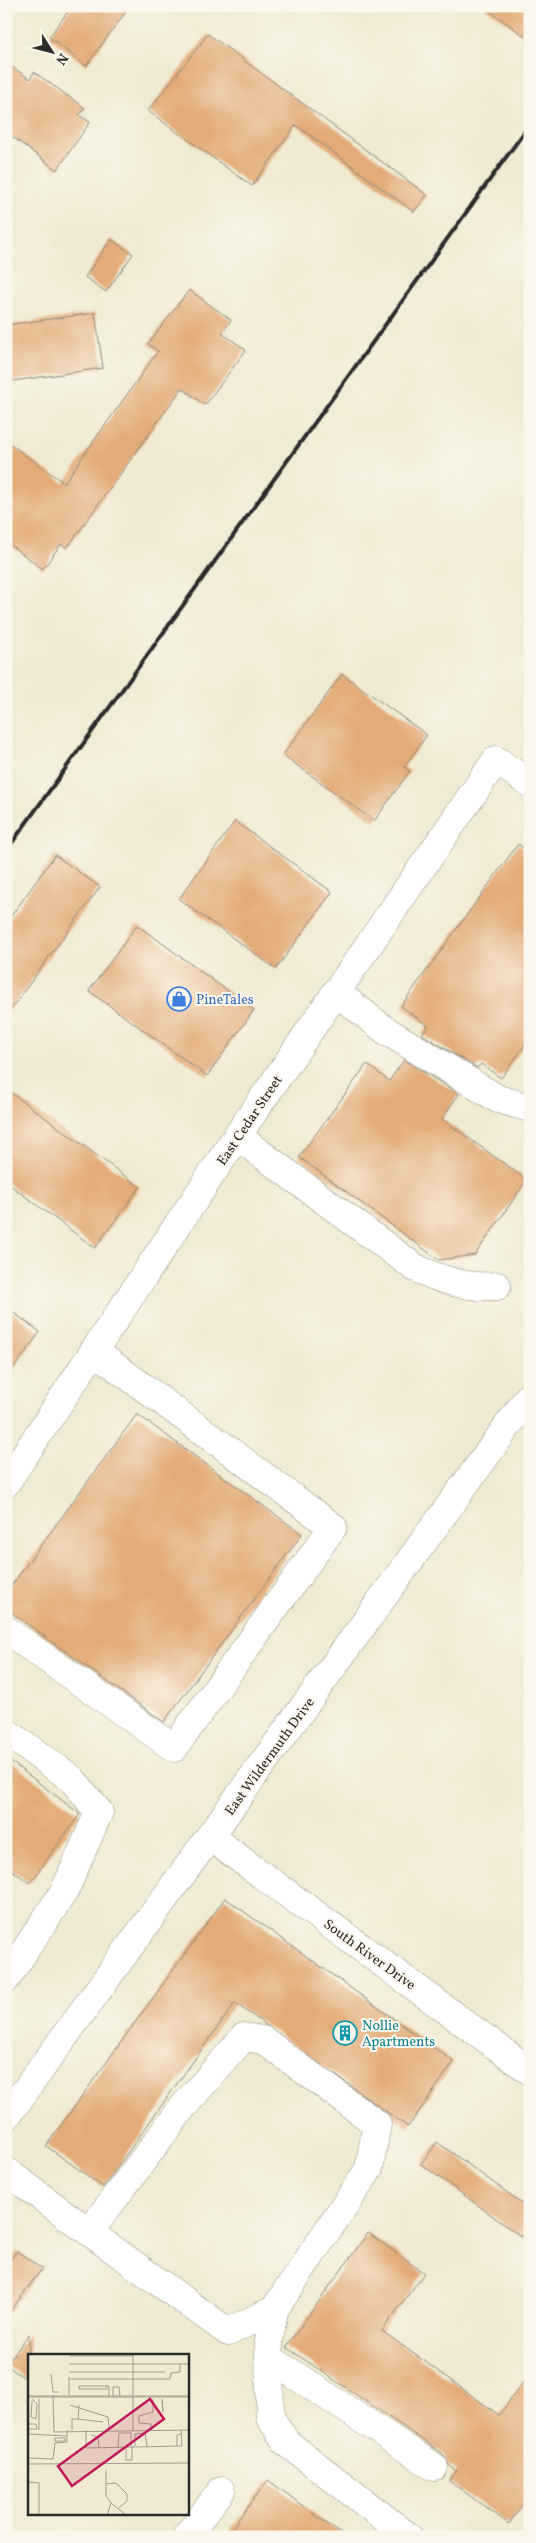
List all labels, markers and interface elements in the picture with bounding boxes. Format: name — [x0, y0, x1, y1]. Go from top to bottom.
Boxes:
north arrow — [28, 28, 78, 78]
text: N — [51, 49, 72, 68]
shop icon: PineTales — [166, 986, 192, 1012]
place label: PineTales — [196, 991, 254, 1010]
street label: East Cedar Street — [213, 1072, 288, 1170]
street label: East Wildermuth Drive — [221, 1694, 320, 1820]
street label: South River Drive — [319, 1915, 419, 1995]
place label: Nollie Apartments — [362, 2017, 435, 2052]
building icon: Nollie Apartments — [332, 2020, 358, 2046]
inset map — [28, 2354, 189, 2516]

